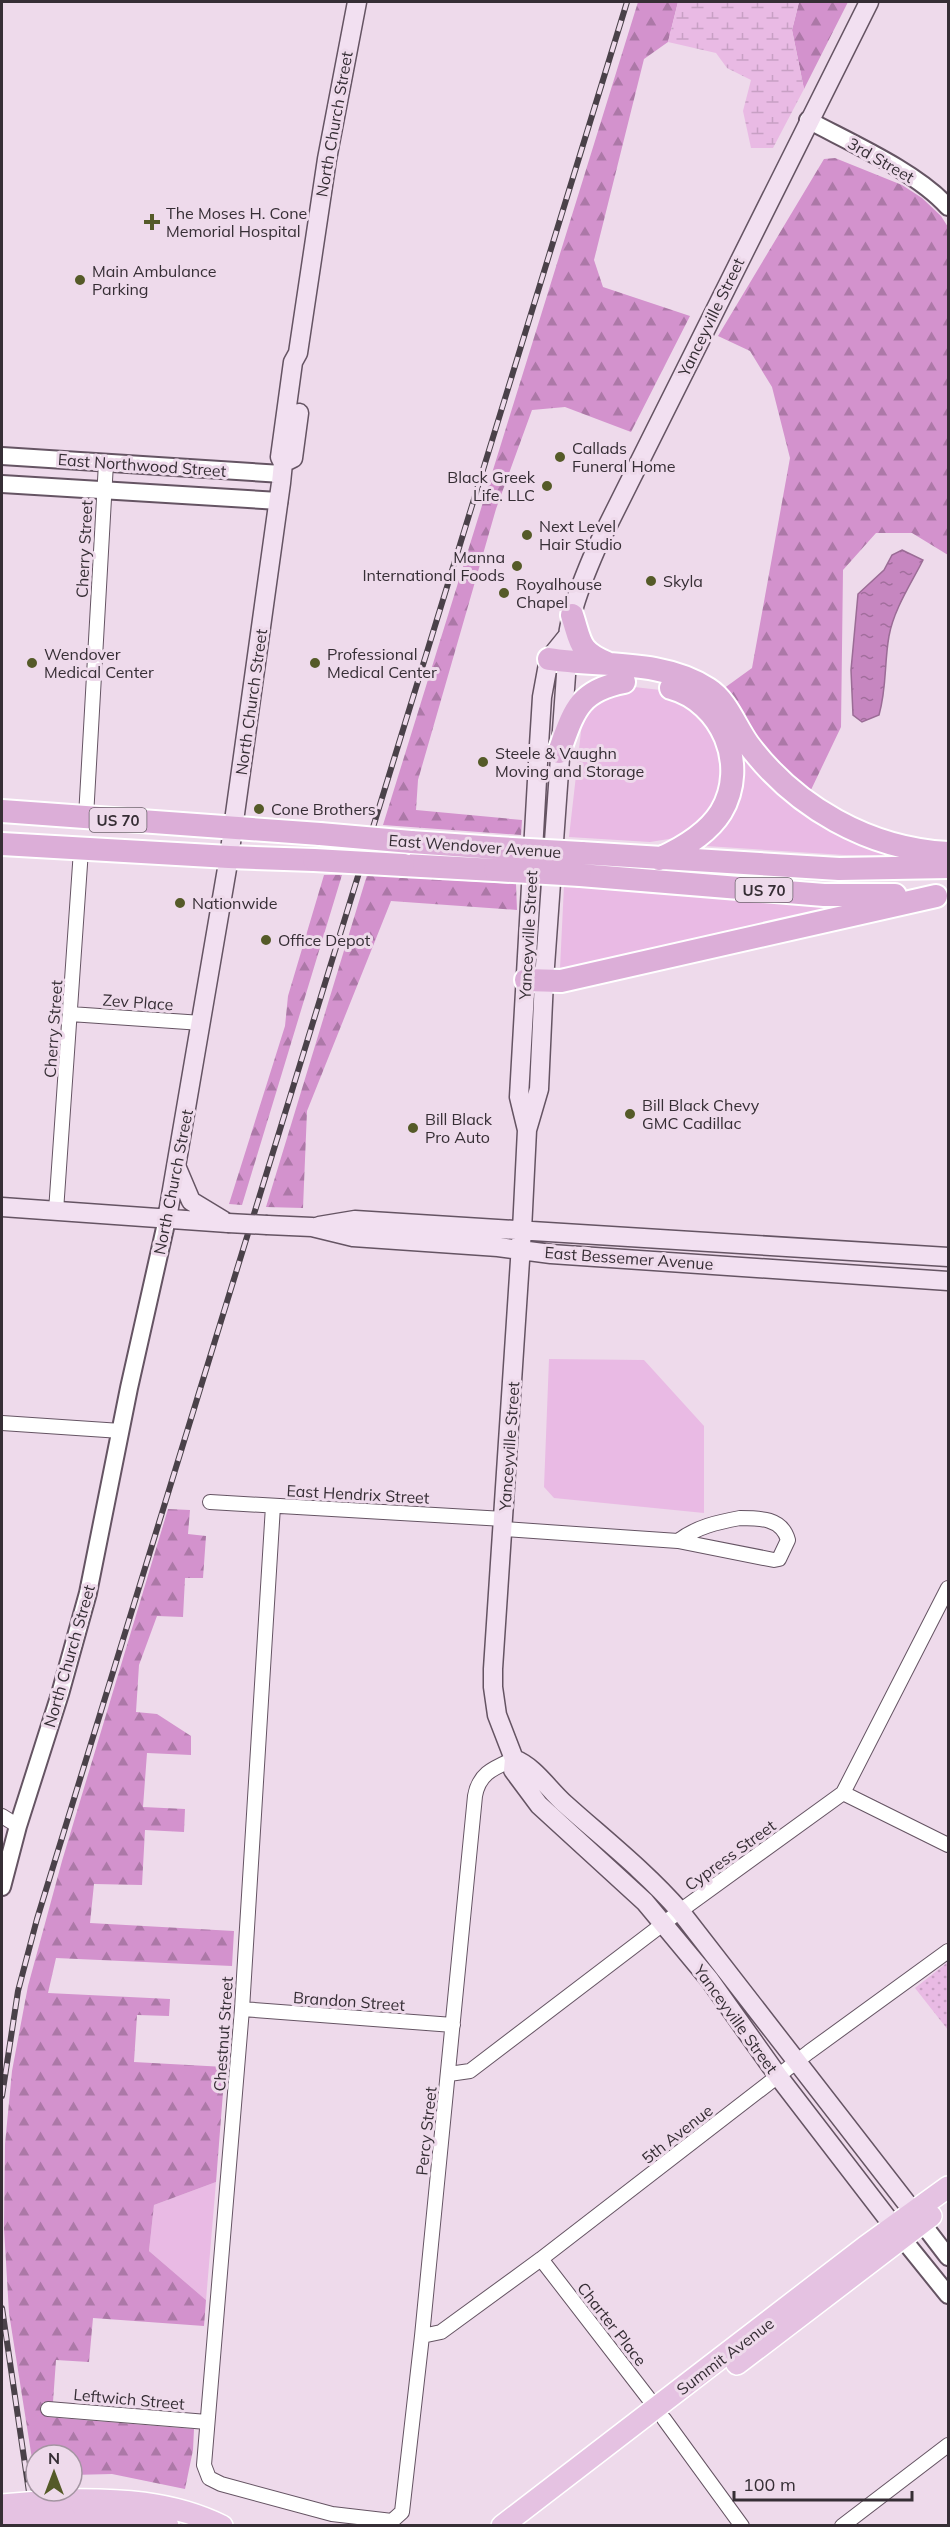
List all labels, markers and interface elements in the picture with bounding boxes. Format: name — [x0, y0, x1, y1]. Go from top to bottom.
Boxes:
street label: North Church Street — [311, 49, 357, 198]
street label: 3rd Street — [844, 133, 918, 187]
place label: The Moses H. Cone Memorial Hospital — [166, 203, 307, 241]
marker: The Moses H. Cone Memorial Hospital — [143, 213, 161, 231]
street label: Yanceyville Street — [673, 254, 749, 381]
place label: Main Ambulance Parking — [92, 261, 217, 299]
marker: Main Ambulance Parking — [73, 273, 87, 287]
place label: Callads Funeral Home — [572, 438, 676, 476]
street label: East Northwood Street — [57, 449, 227, 481]
marker: Callads Funeral Home — [553, 450, 567, 464]
place label: Black Greek Life. LLC — [447, 467, 536, 505]
marker: Black Greek Life. LLC — [540, 479, 554, 493]
street label: Cherry Street — [71, 499, 97, 598]
place label: Next Level Hair Studio — [539, 516, 622, 554]
marker: Next Level Hair Studio — [520, 528, 534, 542]
place label: Manna International Foods — [362, 547, 505, 585]
marker: Manna International Foods — [510, 559, 524, 573]
place label: Skyla — [663, 571, 703, 591]
place label: Royalhouse Chapel — [516, 574, 602, 612]
marker: Skyla — [644, 574, 658, 588]
marker: Royalhouse Chapel — [497, 586, 511, 600]
street label: North Church Street — [231, 627, 271, 776]
place label: Wendover Medical Center — [44, 644, 154, 682]
place label: Professional Medical Center — [327, 644, 437, 682]
marker: Wendover Medical Center — [25, 656, 39, 670]
marker: Professional Medical Center — [308, 656, 322, 670]
place label: Steele & Vaughn Moving and Storage — [495, 743, 644, 781]
marker: Steele & Vaughn Moving and Storage — [476, 755, 490, 769]
place label: Cone Brothers — [271, 799, 376, 819]
marker: Cone Brothers — [252, 802, 266, 816]
road number: US 70 — [90, 808, 146, 832]
street label: East Wendover Avenue — [388, 830, 562, 862]
street label: Yanceyville Street — [515, 869, 541, 1001]
road number: US 70 — [736, 878, 792, 902]
place label: Nationwide — [192, 893, 277, 913]
marker: Nationwide — [173, 896, 187, 910]
place label: Office Depot — [278, 930, 371, 950]
marker: Office Depot — [259, 933, 273, 947]
street label: Cherry Street — [40, 979, 66, 1079]
street label: Zev Place — [102, 990, 174, 1014]
place label: Bill Black Chevy GMC Cadillac — [642, 1095, 760, 1133]
street label: North Church Street — [149, 1107, 197, 1256]
marker: Bill Black Chevy GMC Cadillac — [623, 1107, 637, 1121]
place label: Bill Black Pro Auto — [425, 1109, 493, 1147]
marker: Bill Black Pro Auto — [406, 1121, 420, 1135]
street label: East Bessemer Avenue — [544, 1242, 714, 1274]
street label: Yanceyville Street — [494, 1380, 524, 1512]
street label: East Hendrix Street — [286, 1480, 430, 1508]
street label: North Church Street — [39, 1582, 99, 1730]
street label: Cypress Street — [681, 1815, 780, 1895]
street label: Yanceyville Street — [689, 1960, 782, 2078]
street label: Chestnut Street — [209, 1975, 237, 2092]
street label: Brandon Street — [292, 1987, 406, 2015]
street label: Percy Street — [411, 2085, 441, 2176]
street label: 5th Avenue — [638, 2100, 716, 2168]
street label: Charter Place — [573, 2278, 651, 2370]
street label: Summit Avenue — [672, 2313, 778, 2399]
street label: Leftwich Street — [73, 2384, 186, 2414]
north arrow — [24, 2443, 84, 2503]
text: N — [48, 2448, 60, 2468]
scale bar — [734, 2464, 912, 2502]
text: 100 m — [743, 2473, 796, 2496]

